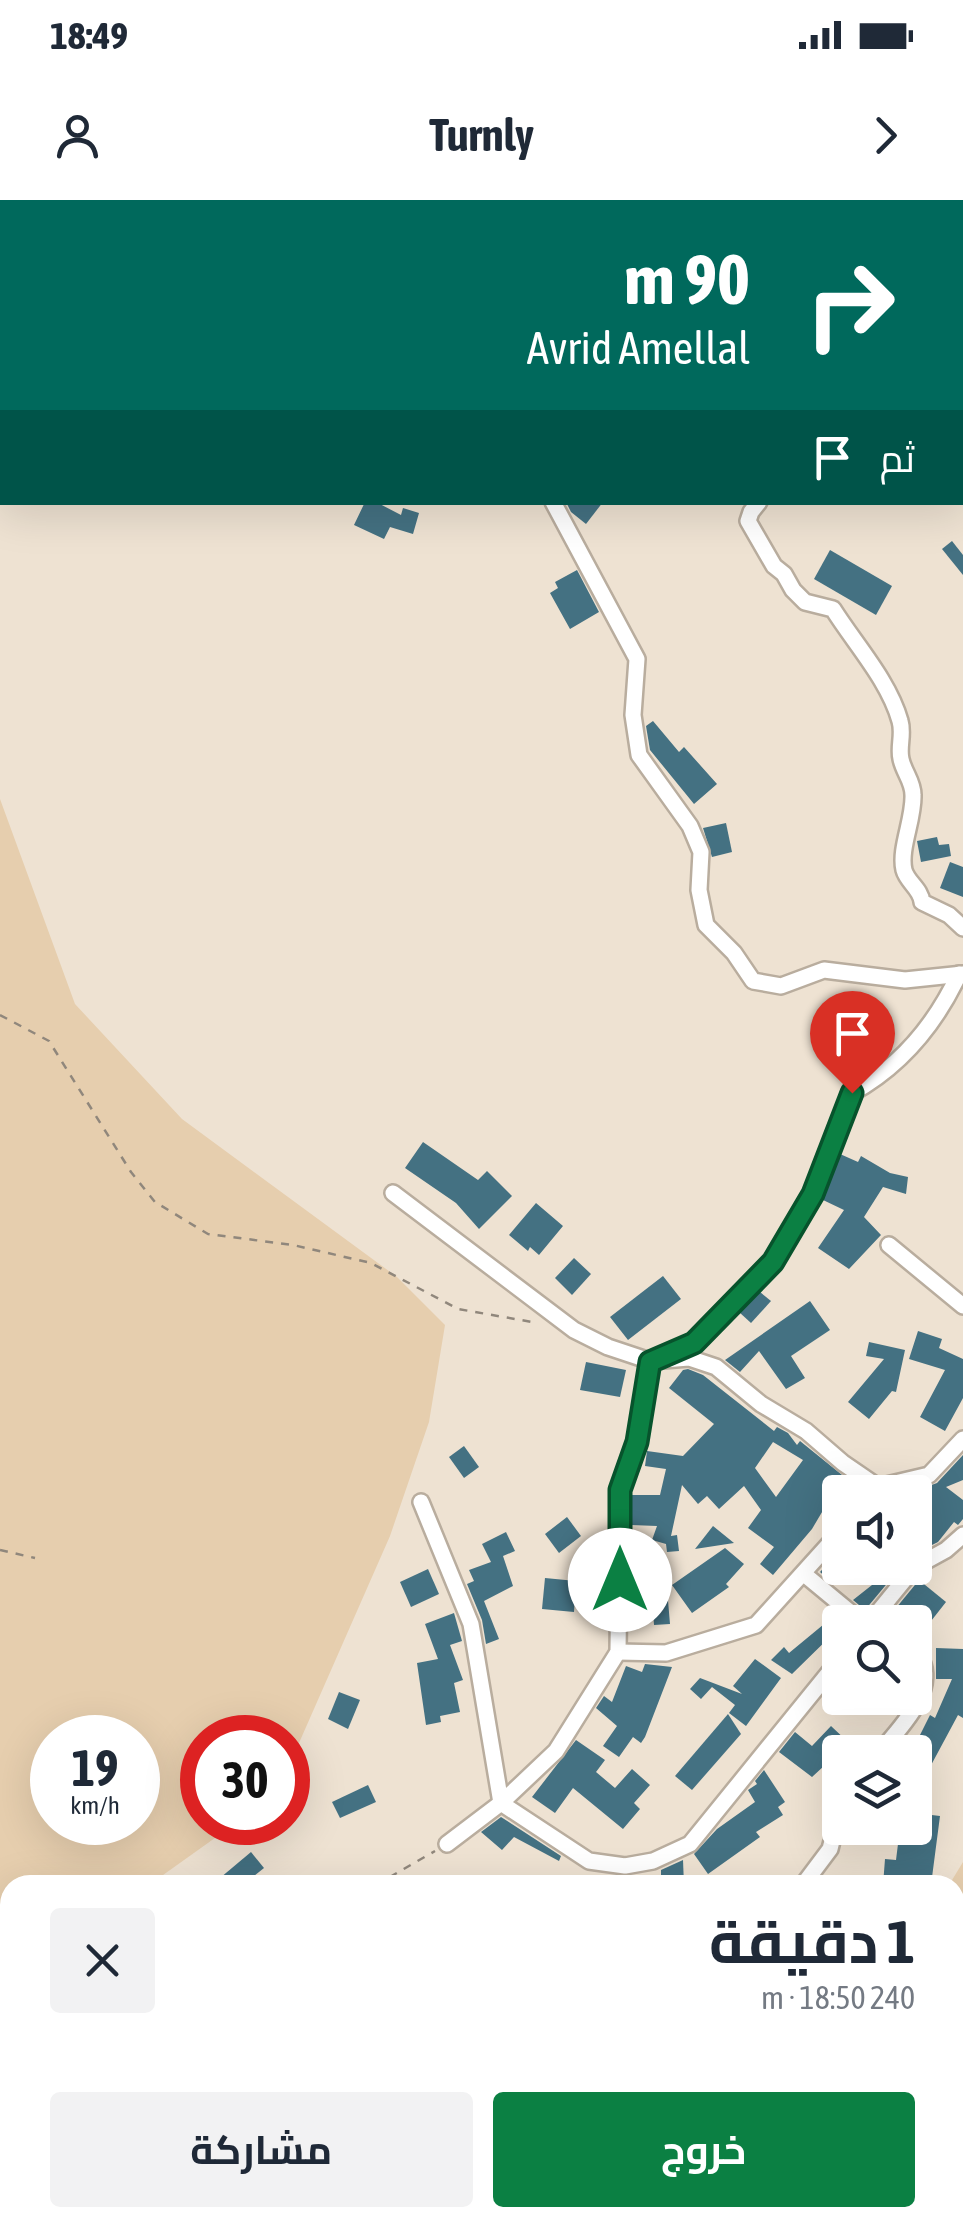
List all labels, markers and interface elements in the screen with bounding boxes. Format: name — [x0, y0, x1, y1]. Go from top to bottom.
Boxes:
text: 18:49 — [50, 14, 128, 57]
icon: person — [50, 108, 105, 163]
icon: forward — [858, 108, 913, 163]
text: Turnly — [429, 109, 534, 161]
text: 90 m — [624, 239, 750, 319]
icon: right — [785, 240, 915, 370]
text: Avrid Amellal — [527, 322, 750, 374]
icon: arrive — [805, 430, 860, 485]
text: ثم — [880, 437, 915, 480]
pin — [810, 991, 895, 1094]
icon: arrive — [825, 1006, 880, 1061]
map controls — [822, 1475, 932, 1845]
button: sound — [822, 1475, 932, 1585]
position arrow — [568, 1528, 672, 1632]
button: search — [822, 1605, 932, 1715]
speed limit sign: 30 — [180, 1715, 310, 1845]
button: layers — [822, 1735, 932, 1845]
text: 19 — [71, 1739, 118, 1797]
text: km/h — [70, 1791, 120, 1819]
text: 1 دقيقة — [709, 1907, 915, 1976]
button: close — [50, 1908, 155, 2013]
text: 240 m · 18:50 — [761, 1979, 915, 2016]
button: مشاركة — [50, 2092, 473, 2207]
button: خروج — [493, 2092, 915, 2207]

